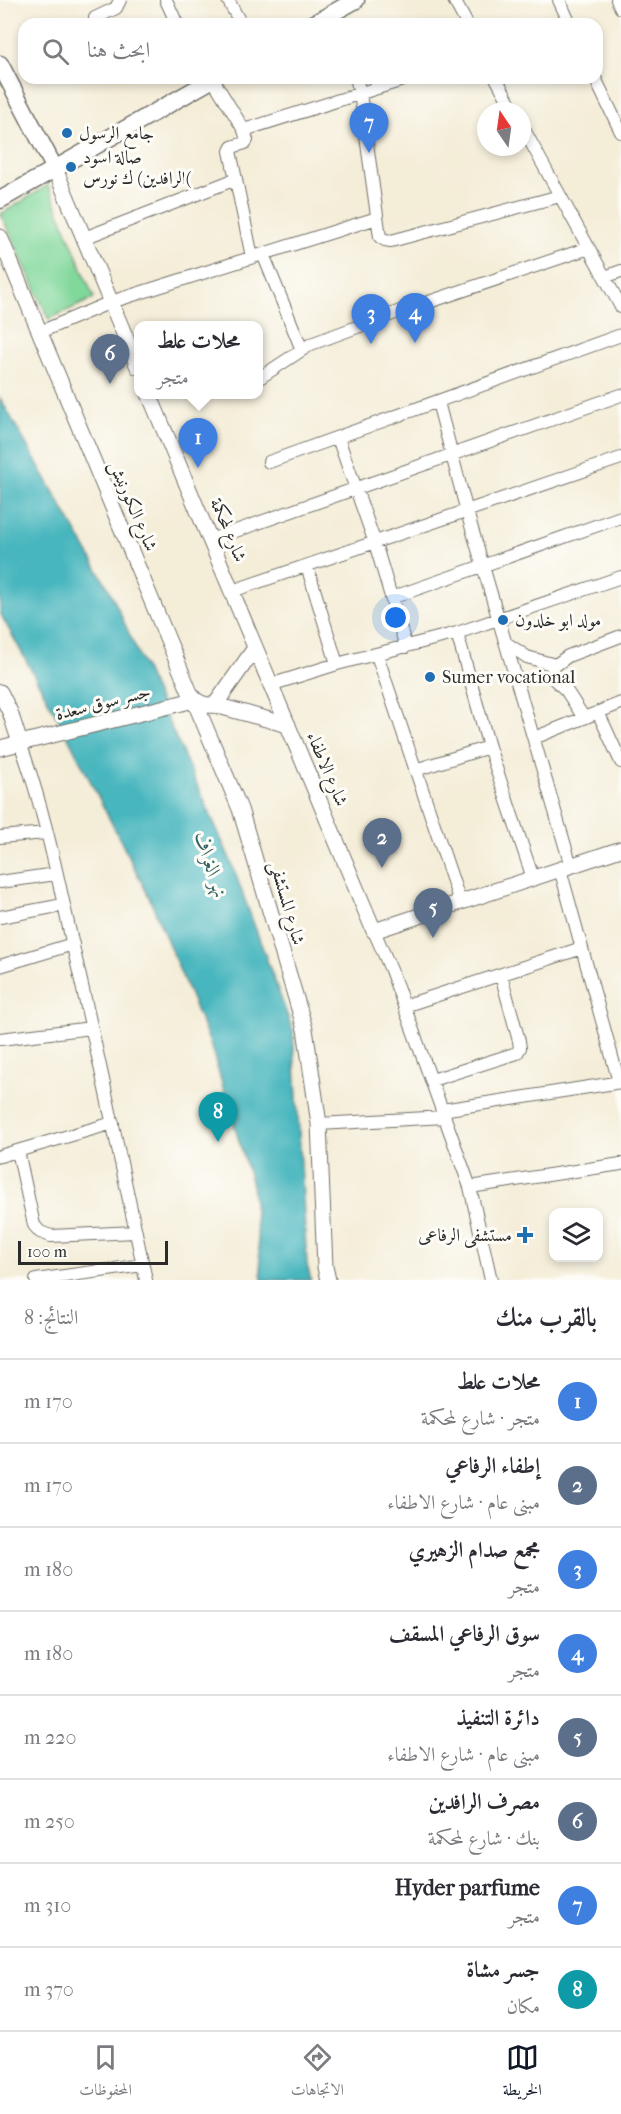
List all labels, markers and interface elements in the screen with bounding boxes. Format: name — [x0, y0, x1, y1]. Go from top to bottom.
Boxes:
search box — [18, 18, 603, 84]
icon: search — [39, 35, 72, 68]
text: ابحث هنا — [87, 37, 150, 63]
north arrow — [477, 102, 531, 156]
pin: 7 — [350, 104, 388, 153]
place label: جامع الرسول — [79, 123, 154, 149]
marker: جامع الرسول — [60, 126, 74, 140]
place label: صالة اسود الرافدين) ك نورس( — [83, 147, 192, 189]
marker: صالة اسود الرافدين) ك نورس( — [64, 160, 78, 174]
pin: 3 — [352, 294, 391, 344]
pin: 4 — [396, 294, 434, 343]
popup — [134, 321, 263, 399]
text: محلات علط — [157, 328, 240, 354]
pin: 6 — [90, 334, 130, 384]
text: متجر — [157, 366, 189, 389]
pin: 1 — [178, 418, 218, 468]
street label: شارع الكورنيش — [101, 458, 161, 556]
street label: شارع لمحكمة — [201, 495, 251, 567]
your location — [381, 603, 410, 632]
place label: مولد ابو خلدون — [515, 610, 601, 631]
marker: مولد ابو خلدون — [496, 613, 510, 627]
place label: Sumer vocational — [442, 667, 575, 688]
marker: Sumer vocational — [423, 670, 437, 684]
street label: جسر سوق سعدة — [53, 681, 153, 726]
street label: شارع الاطفاء — [298, 729, 352, 811]
pin: 2 — [362, 818, 401, 868]
water label: نهر الغراف — [189, 829, 232, 901]
street label: شارع المستشفى — [261, 859, 309, 949]
pin: 5 — [414, 888, 452, 938]
pin: 8 — [198, 1092, 238, 1142]
map controls — [549, 1208, 603, 1262]
button: layers — [549, 1208, 603, 1262]
place label: مستشفی الرفاعی — [418, 1225, 512, 1248]
marker: مستشفی الرفاعی — [516, 1226, 534, 1244]
scale bar — [18, 1238, 168, 1266]
text: 100 m — [27, 1242, 67, 1261]
text: بالقرب منك — [495, 1302, 597, 1333]
text: النتائج: 8 — [24, 1306, 78, 1329]
text: محلات علط — [457, 1369, 540, 1395]
text: 170 m — [24, 1390, 73, 1413]
text: 1 — [574, 1390, 581, 1413]
text: متجر · شارع لمحكمة — [421, 1407, 540, 1430]
text: إطفاء الرفاعي — [445, 1453, 540, 1479]
text: 170 m — [24, 1474, 73, 1497]
text: 2 — [572, 1474, 583, 1497]
text: مبنى عام · شارع الاطفاء — [387, 1491, 540, 1514]
text: مجمع صدام الزهيري — [408, 1537, 540, 1563]
text: 180 m — [24, 1558, 73, 1581]
text: 3 — [573, 1558, 582, 1581]
text: متجر — [508, 1575, 540, 1598]
text: سوق الرفاعي المسقف — [389, 1621, 540, 1647]
text: 180 m — [24, 1642, 73, 1665]
text: 4 — [572, 1642, 583, 1665]
text: متجر — [508, 1659, 540, 1682]
text: دائرة التنفيذ — [456, 1705, 540, 1731]
text: 220 m — [24, 1726, 77, 1749]
text: 5 — [573, 1726, 582, 1749]
text: مبنى عام · شارع الاطفاء — [387, 1743, 540, 1766]
text: مصرف الرافدين — [428, 1789, 540, 1815]
text: 250 m — [24, 1810, 75, 1833]
text: 6 — [572, 1810, 583, 1833]
text: بنك · شارع لمحكمة — [428, 1827, 540, 1850]
text: Hyder parfume — [395, 1875, 540, 1901]
text: 310 m — [24, 1894, 71, 1917]
text: 7 — [573, 1894, 582, 1917]
text: متجر — [508, 1905, 540, 1928]
text: جسر مشاة — [466, 1957, 540, 1983]
text: 370 m — [24, 1978, 74, 2001]
text: 8 — [572, 1978, 583, 2001]
text: مكان — [506, 1995, 540, 2018]
tab: المحفوظات — [79, 2041, 132, 2105]
tab: الاتجاهات — [291, 2041, 344, 2105]
tab: الخريطة — [503, 2041, 542, 2105]

